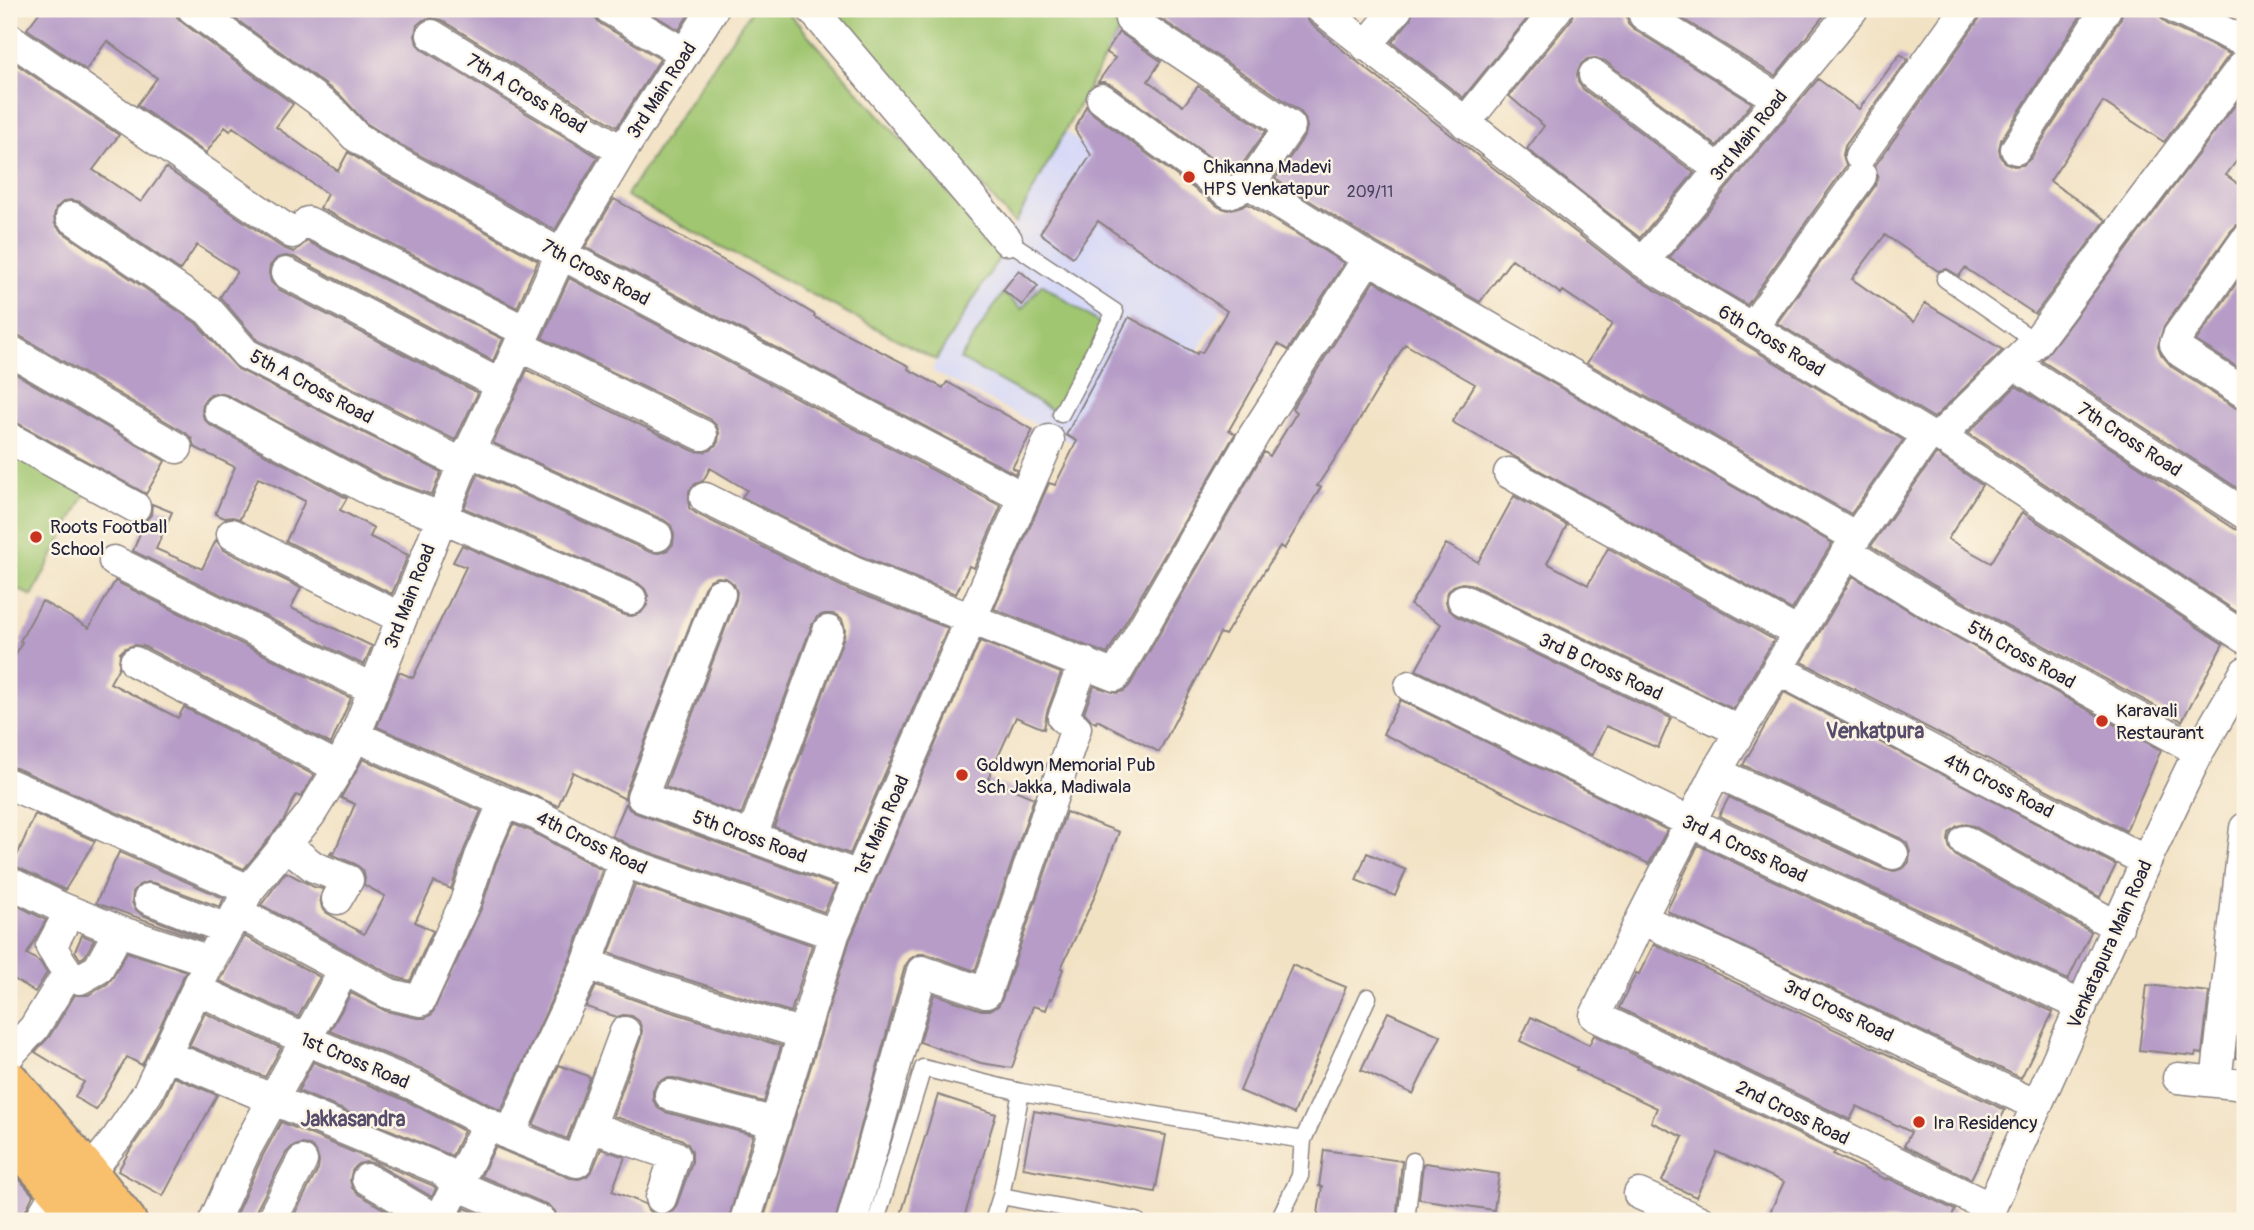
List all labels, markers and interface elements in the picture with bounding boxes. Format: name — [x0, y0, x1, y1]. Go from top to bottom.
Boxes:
street label: 3rd Main Road — [622, 38, 702, 143]
street label: 7th A Cross Road — [462, 49, 591, 139]
street label: 3rd Main Road — [1705, 85, 1793, 186]
place label: Chikanna Madevi HPS Venkatapur — [1203, 155, 1331, 201]
marker: Chikanna Madevi HPS Venkatapur — [1181, 169, 1197, 185]
house number: 209/11 — [1347, 182, 1393, 202]
street label: 7th Cross Road — [537, 234, 654, 312]
street label: 6th Cross Road — [1714, 300, 1829, 382]
street label: 5th A Cross Road — [246, 344, 377, 429]
street label: 7th Cross Road — [2073, 397, 2186, 482]
place label: Roots Football School — [50, 515, 167, 561]
marker: Roots Football School — [28, 529, 44, 545]
street label: 3rd Main Road — [379, 541, 441, 652]
street label: 5th Cross Road — [1963, 615, 2080, 694]
street label: 3rd B Cross Road — [1535, 628, 1666, 706]
place label: Karavali Restaurant — [2116, 699, 2204, 745]
marker: Karavali Restaurant — [2094, 713, 2110, 729]
district label: Venkatpura — [1826, 718, 1924, 745]
street label: 4th Cross Road — [1939, 748, 2058, 824]
place label: Goldwyn Memorial Pub Sch Jakka, Madiwala — [976, 753, 1155, 799]
marker: Goldwyn Memorial Pub Sch Jakka, Madiwala — [954, 767, 970, 783]
street label: 1st Main Road — [849, 771, 915, 879]
street label: 5th Cross Road — [689, 805, 810, 869]
street label: 4th Cross Road — [532, 806, 651, 880]
street label: 3rd A Cross Road — [1678, 809, 1811, 888]
street label: Venkatapura Main Road — [2062, 856, 2158, 1032]
street label: 3rd Cross Road — [1780, 974, 1897, 1048]
street label: 1st Cross Road — [296, 1027, 413, 1095]
street label: 2nd Cross Road — [1732, 1075, 1853, 1151]
district label: Jakkasandra — [300, 1106, 406, 1133]
place label: Ira Residency — [1933, 1111, 2037, 1135]
marker: Ira Residency — [1911, 1114, 1927, 1130]

